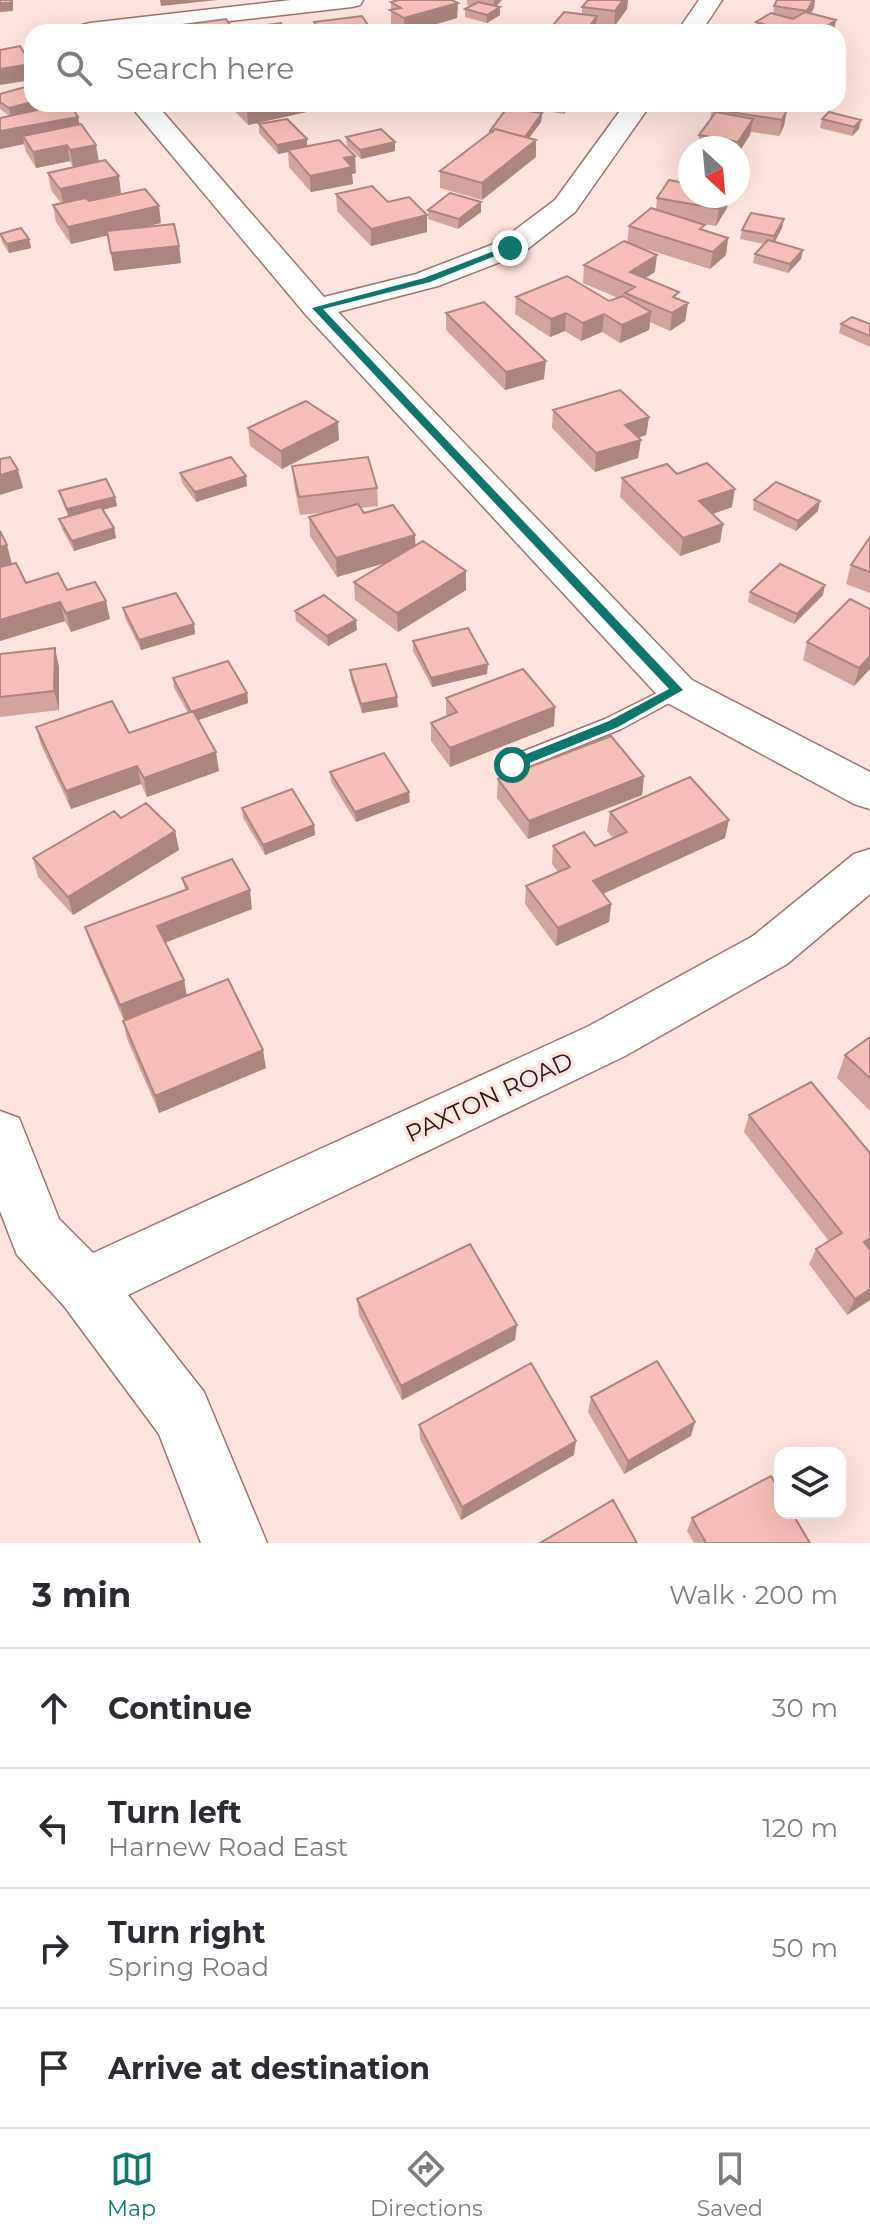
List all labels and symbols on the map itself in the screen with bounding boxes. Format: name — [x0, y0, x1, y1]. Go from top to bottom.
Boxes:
north arrow — [678, 136, 750, 208]
route end — [492, 230, 528, 266]
route start — [494, 747, 530, 783]
street label: PAXTON ROAD — [401, 1046, 577, 1148]

